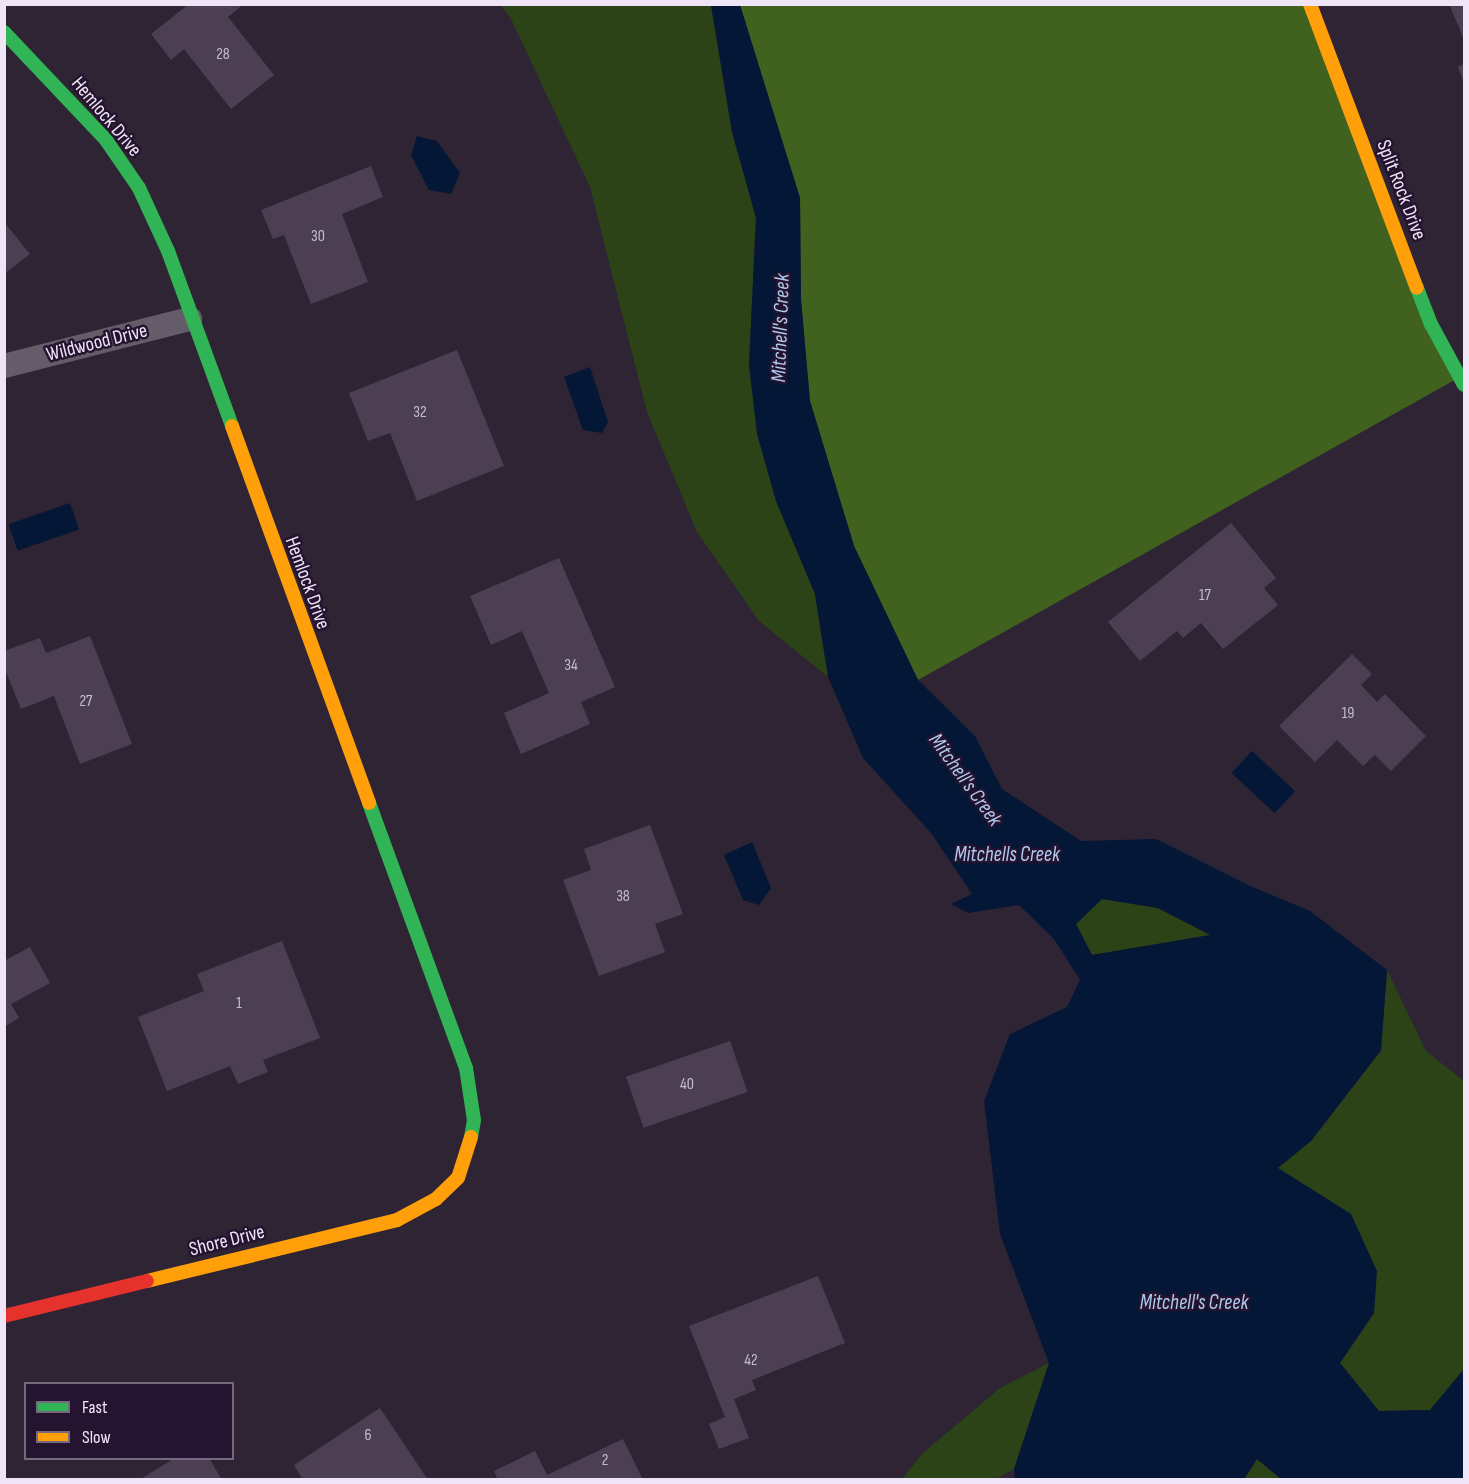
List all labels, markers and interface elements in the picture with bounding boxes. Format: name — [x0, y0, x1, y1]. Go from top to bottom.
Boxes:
house number: 28 — [216, 45, 230, 65]
street label: Hemlock Drive — [66, 72, 146, 162]
street label: Split Rock Drive — [1371, 137, 1431, 243]
house number: 30 — [311, 227, 325, 247]
water label: Mitchell's Creek — [767, 273, 795, 383]
street label: Wildwood Drive — [44, 319, 150, 367]
house number: 32 — [413, 403, 427, 423]
street label: Hemlock Drive — [279, 533, 335, 633]
house number: 17 — [1199, 586, 1211, 606]
house number: 34 — [564, 656, 578, 676]
house number: 27 — [79, 692, 93, 712]
house number: 19 — [1342, 704, 1354, 724]
water label: Mitchell's Creek — [923, 729, 1007, 831]
water label: Mitchells Creek — [954, 842, 1060, 868]
house number: 38 — [616, 887, 630, 907]
house number: 1 — [236, 994, 242, 1014]
house number: 40 — [680, 1075, 694, 1095]
street label: Shore Drive — [187, 1220, 267, 1262]
water label: Mitchell's Creek — [1140, 1290, 1248, 1316]
house number: 42 — [744, 1351, 758, 1371]
legend — [24, 1382, 234, 1460]
text: Fast — [82, 1397, 107, 1418]
house number: 6 — [364, 1426, 372, 1446]
text: Slow — [82, 1427, 111, 1448]
house number: 2 — [602, 1451, 608, 1471]

